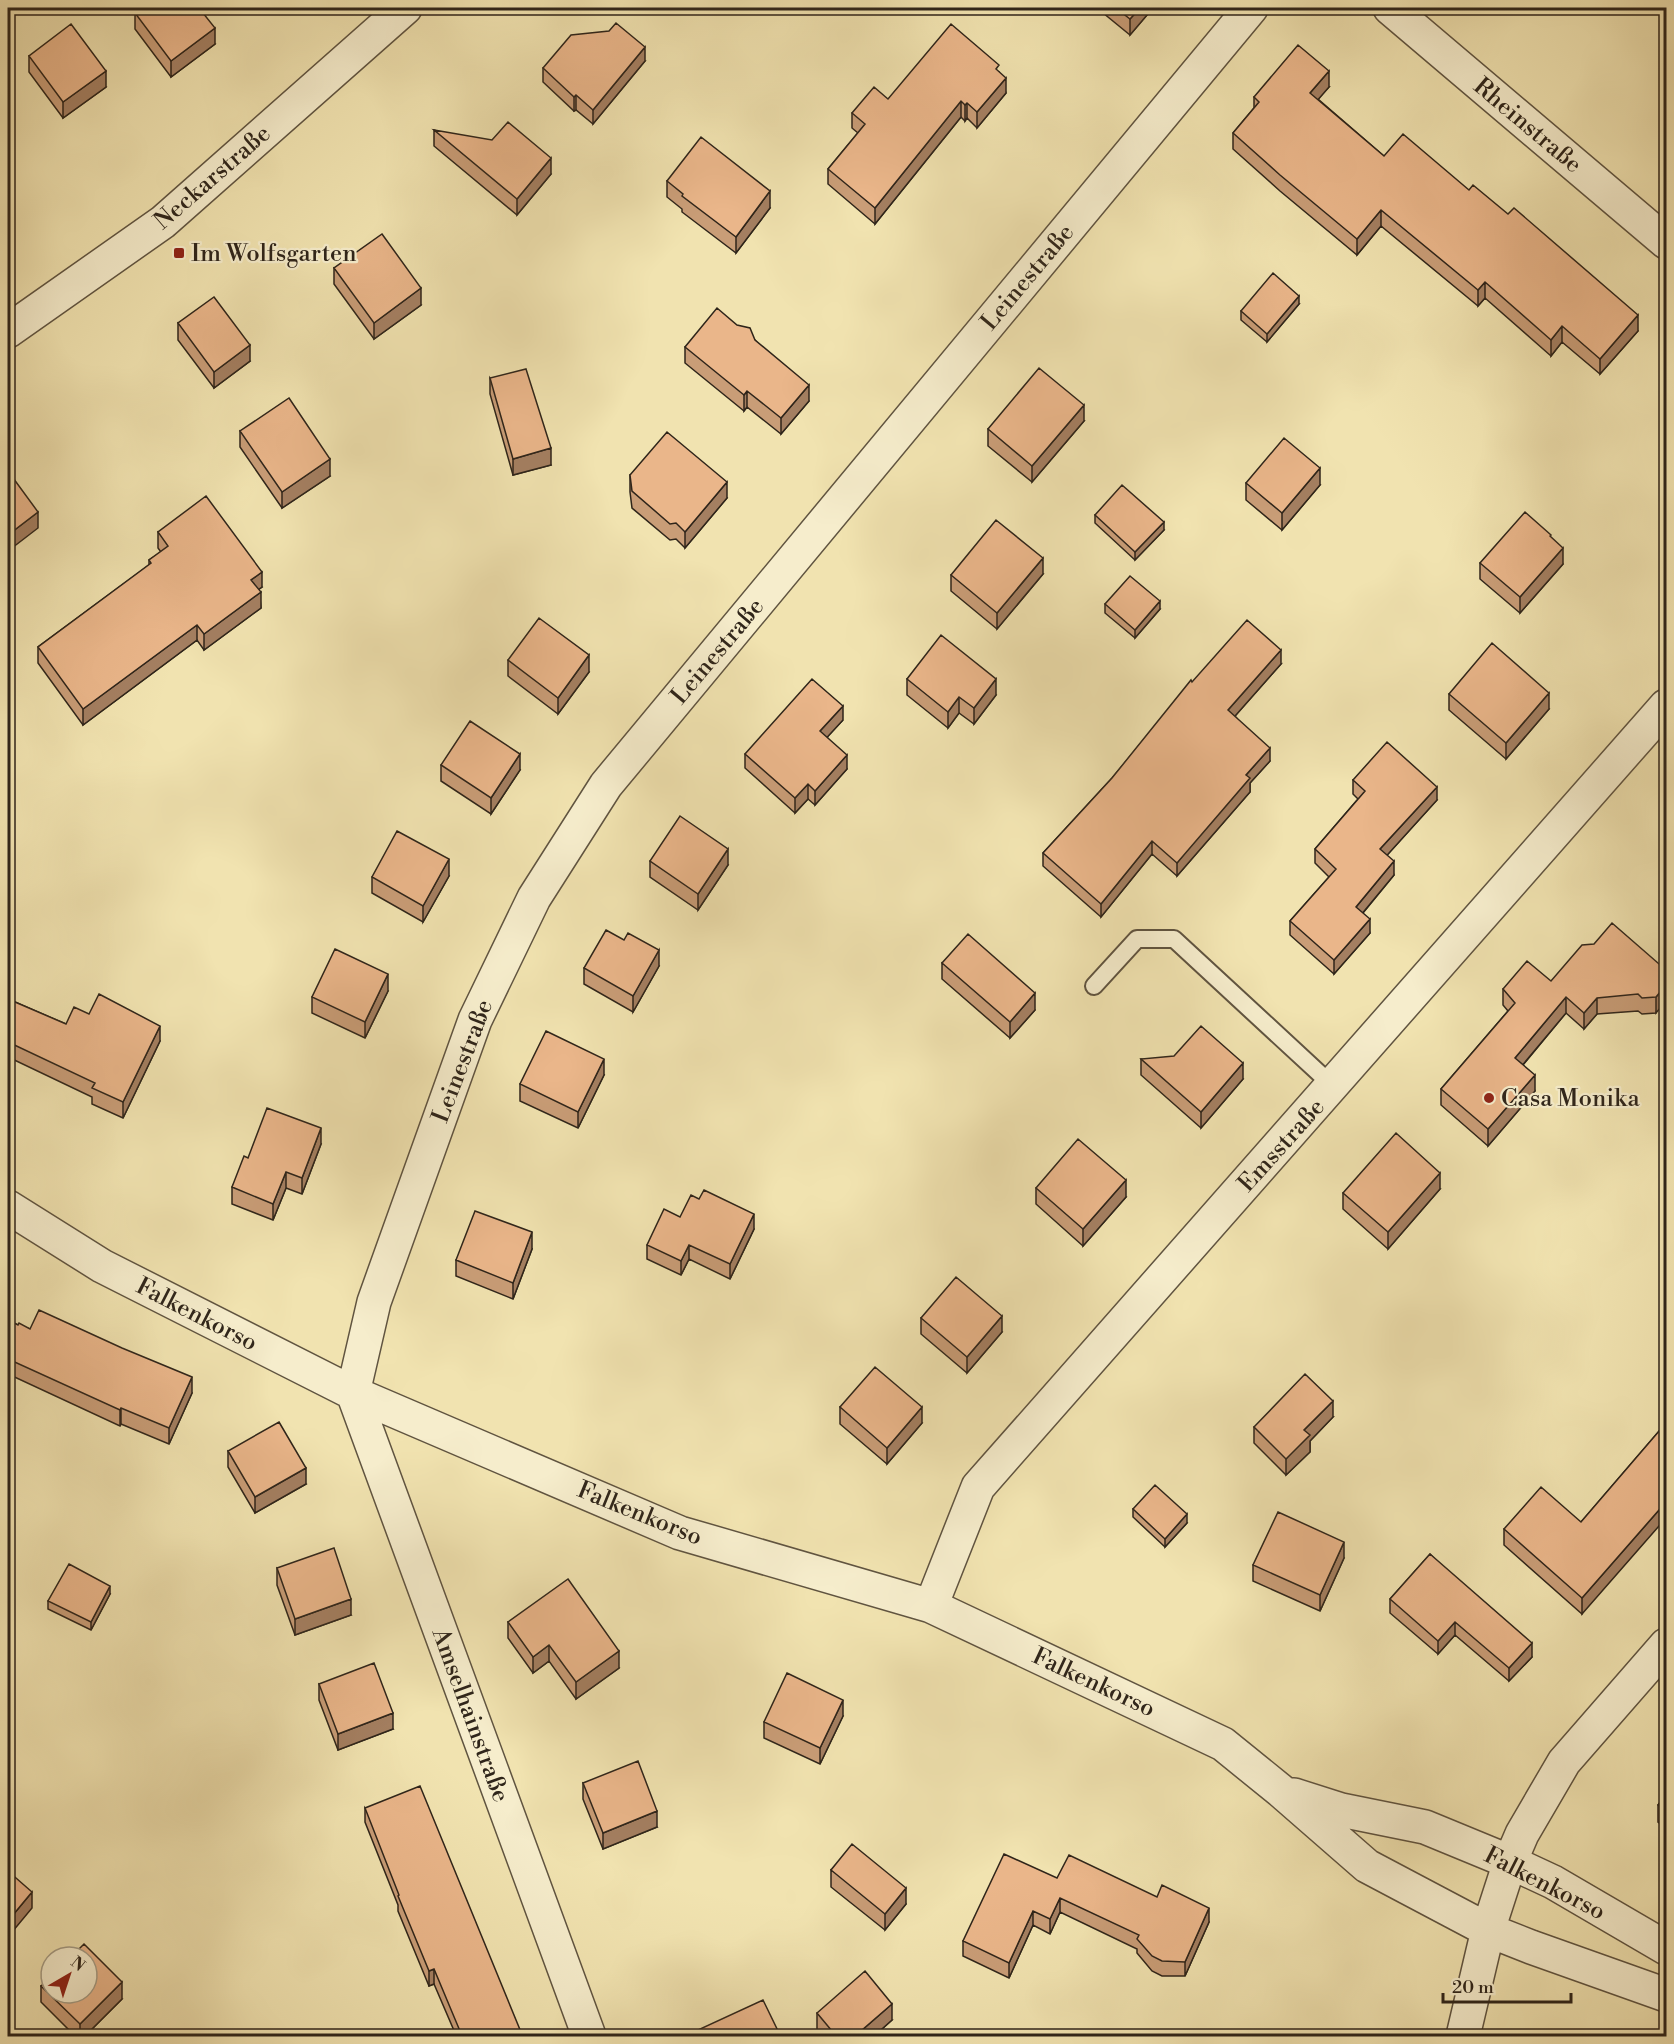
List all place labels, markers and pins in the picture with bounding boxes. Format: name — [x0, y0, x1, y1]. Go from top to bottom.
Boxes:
place label: Im Wolfsgarten — [191, 239, 357, 269]
marker: Im Wolfsgarten — [172, 246, 186, 260]
place label: Casa Monika — [1501, 1084, 1640, 1114]
marker: Casa Monika — [1482, 1091, 1496, 1105]

